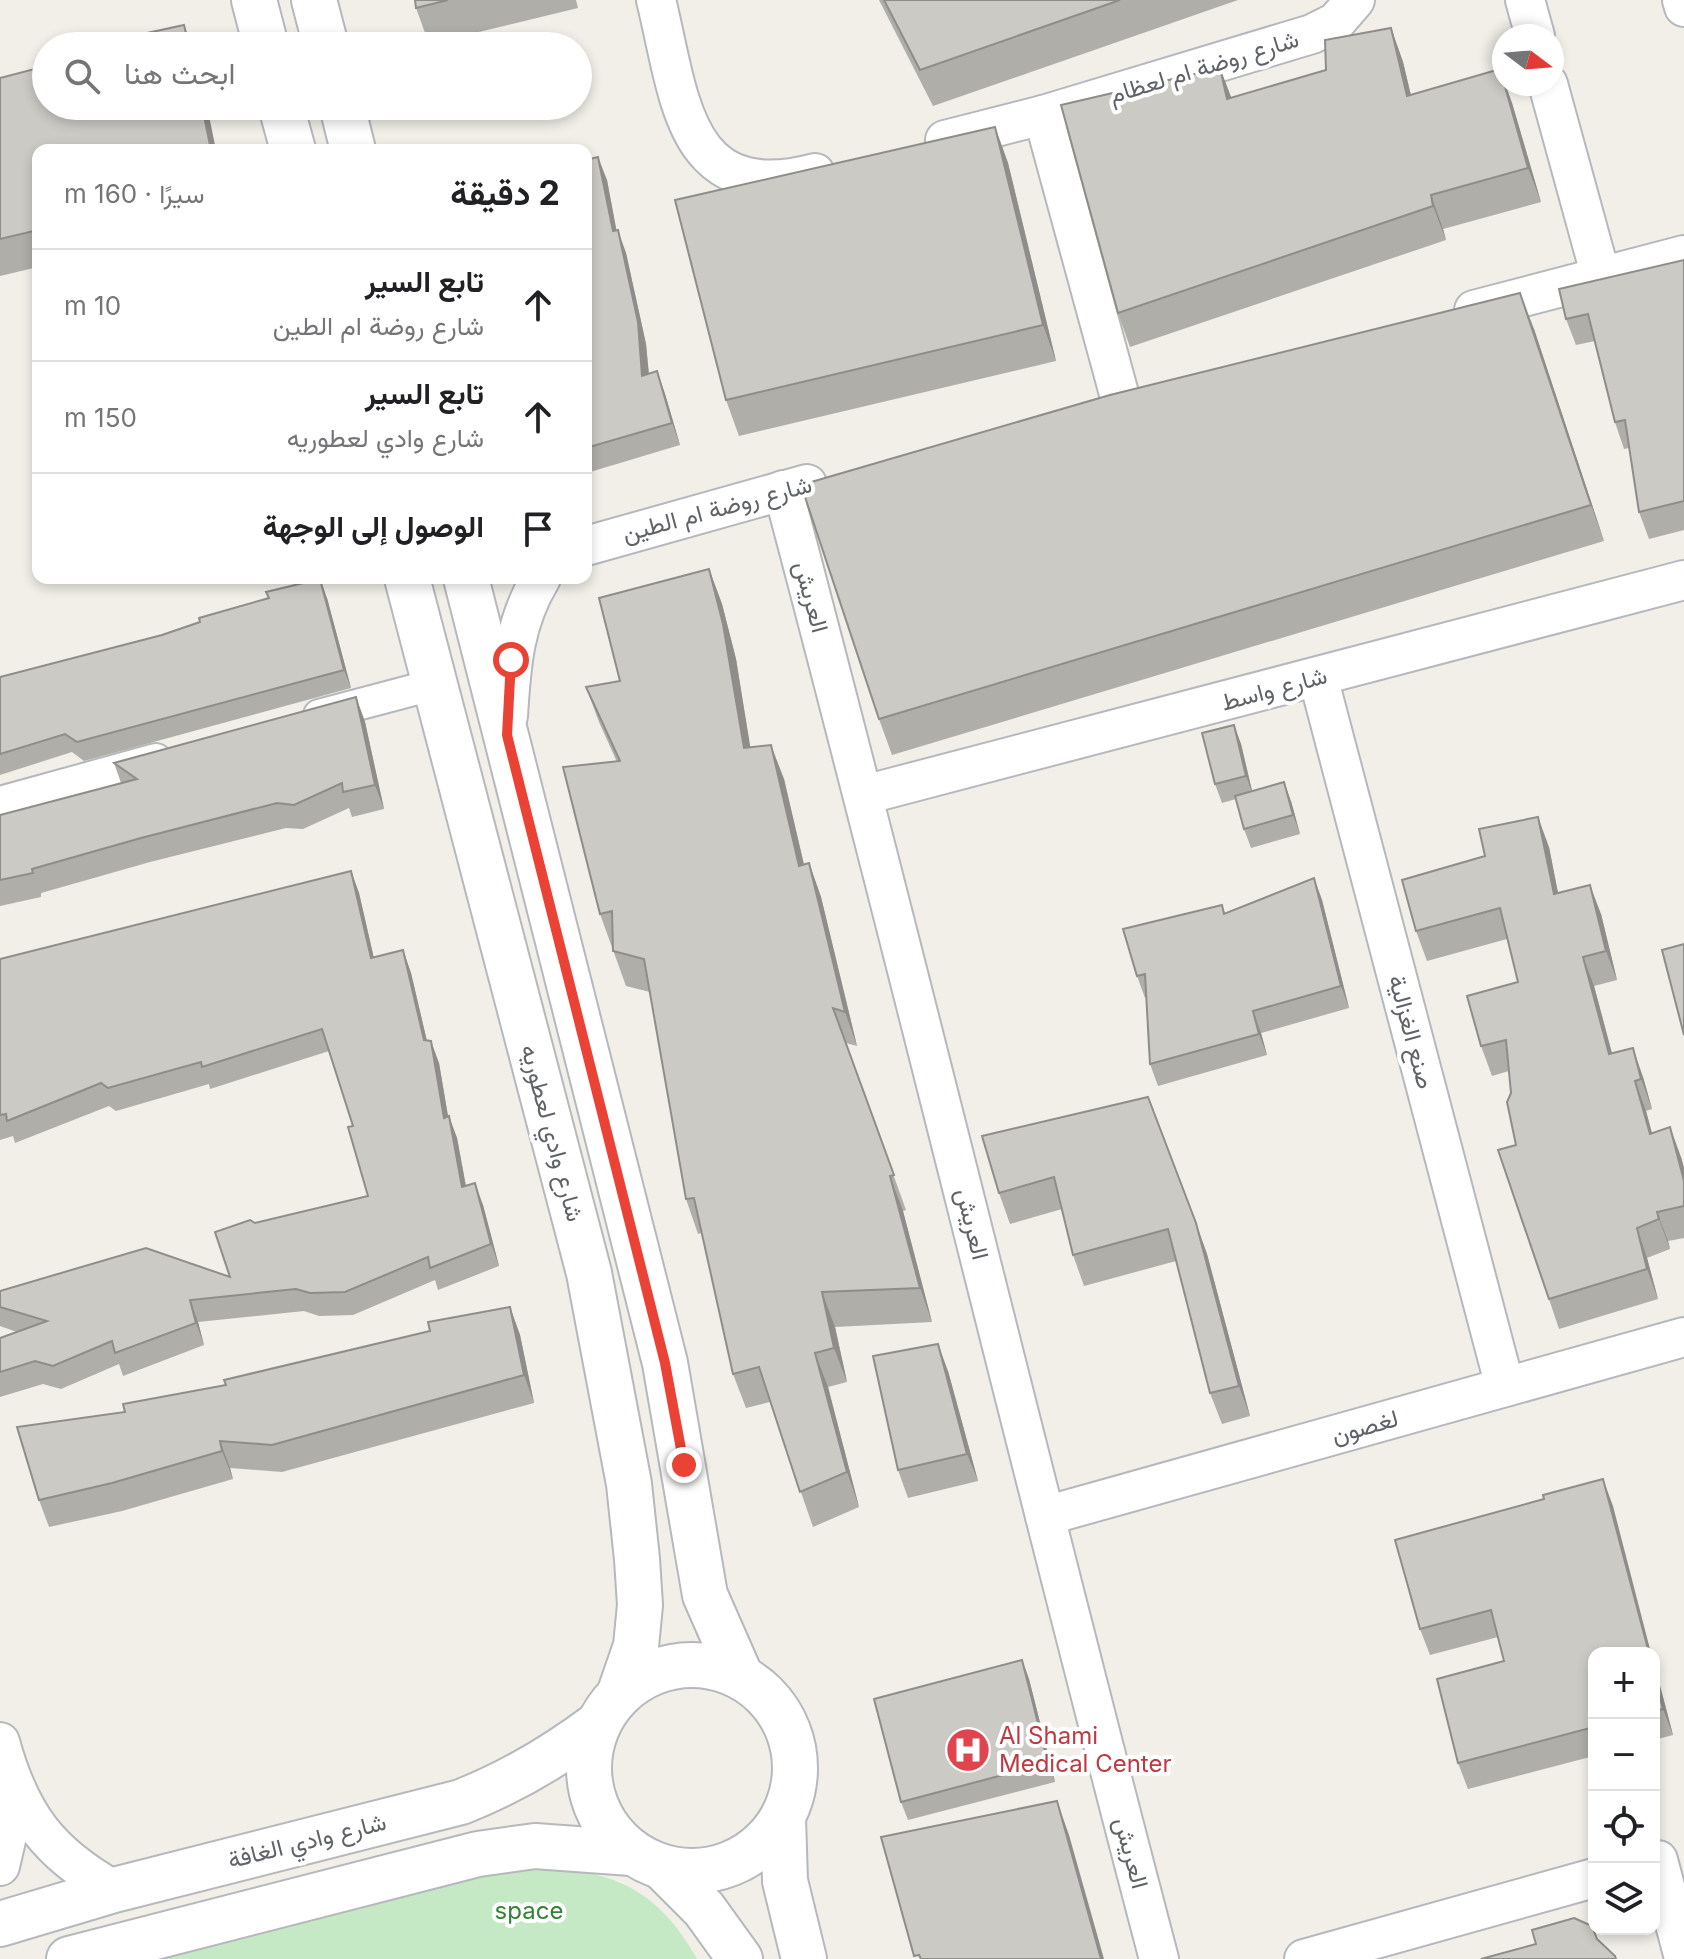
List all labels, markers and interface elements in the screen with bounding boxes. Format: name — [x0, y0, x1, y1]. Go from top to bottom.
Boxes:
street label: شارع روضة ام لعظام — [1106, 24, 1303, 111]
north arrow — [1492, 24, 1564, 96]
search box — [32, 32, 592, 120]
icon: search — [60, 54, 104, 98]
text: ابحث هنا — [124, 55, 235, 91]
text: 2 دقيقة — [450, 172, 560, 213]
text: سيرًا · 160 m — [64, 178, 204, 209]
text: تابع السير — [365, 263, 484, 299]
icon: ahead — [516, 283, 560, 327]
text: 10 m — [64, 290, 121, 321]
text: شارع روضة ام الطين — [273, 310, 484, 341]
text: تابع السير — [365, 375, 484, 411]
icon: ahead — [516, 395, 560, 439]
text: 150 m — [64, 402, 137, 433]
text: شارع وادي لعطوريه — [287, 422, 484, 453]
street label: شارع روضة ام الطين — [619, 469, 815, 550]
icon: arrive — [516, 507, 560, 551]
text: الوصول إلى الوجهة — [262, 508, 484, 544]
street label: العريش — [787, 558, 835, 636]
route start — [493, 642, 529, 678]
street label: شارع واسط — [1218, 660, 1331, 718]
street label: صنع الغزالية — [1379, 972, 1441, 1093]
street label: شارع وادي لعطوريه — [510, 1041, 590, 1226]
street label: العريش — [949, 1185, 995, 1263]
street label: لغصون — [1328, 1403, 1402, 1451]
route end — [666, 1447, 702, 1483]
map controls — [1588, 1647, 1660, 1935]
button: + — [1588, 1647, 1660, 1719]
button: − — [1588, 1719, 1660, 1791]
place label: Al Shami Medical Center — [999, 1721, 1172, 1778]
hospital icon: Al Shami Medical Center — [944, 1726, 992, 1774]
button: locate — [1588, 1791, 1660, 1863]
street label: شارع وادي الغافة — [225, 1807, 390, 1879]
street label: العريش — [1107, 1814, 1155, 1892]
button: layers — [1588, 1863, 1660, 1935]
park label: space — [495, 1896, 563, 1925]

